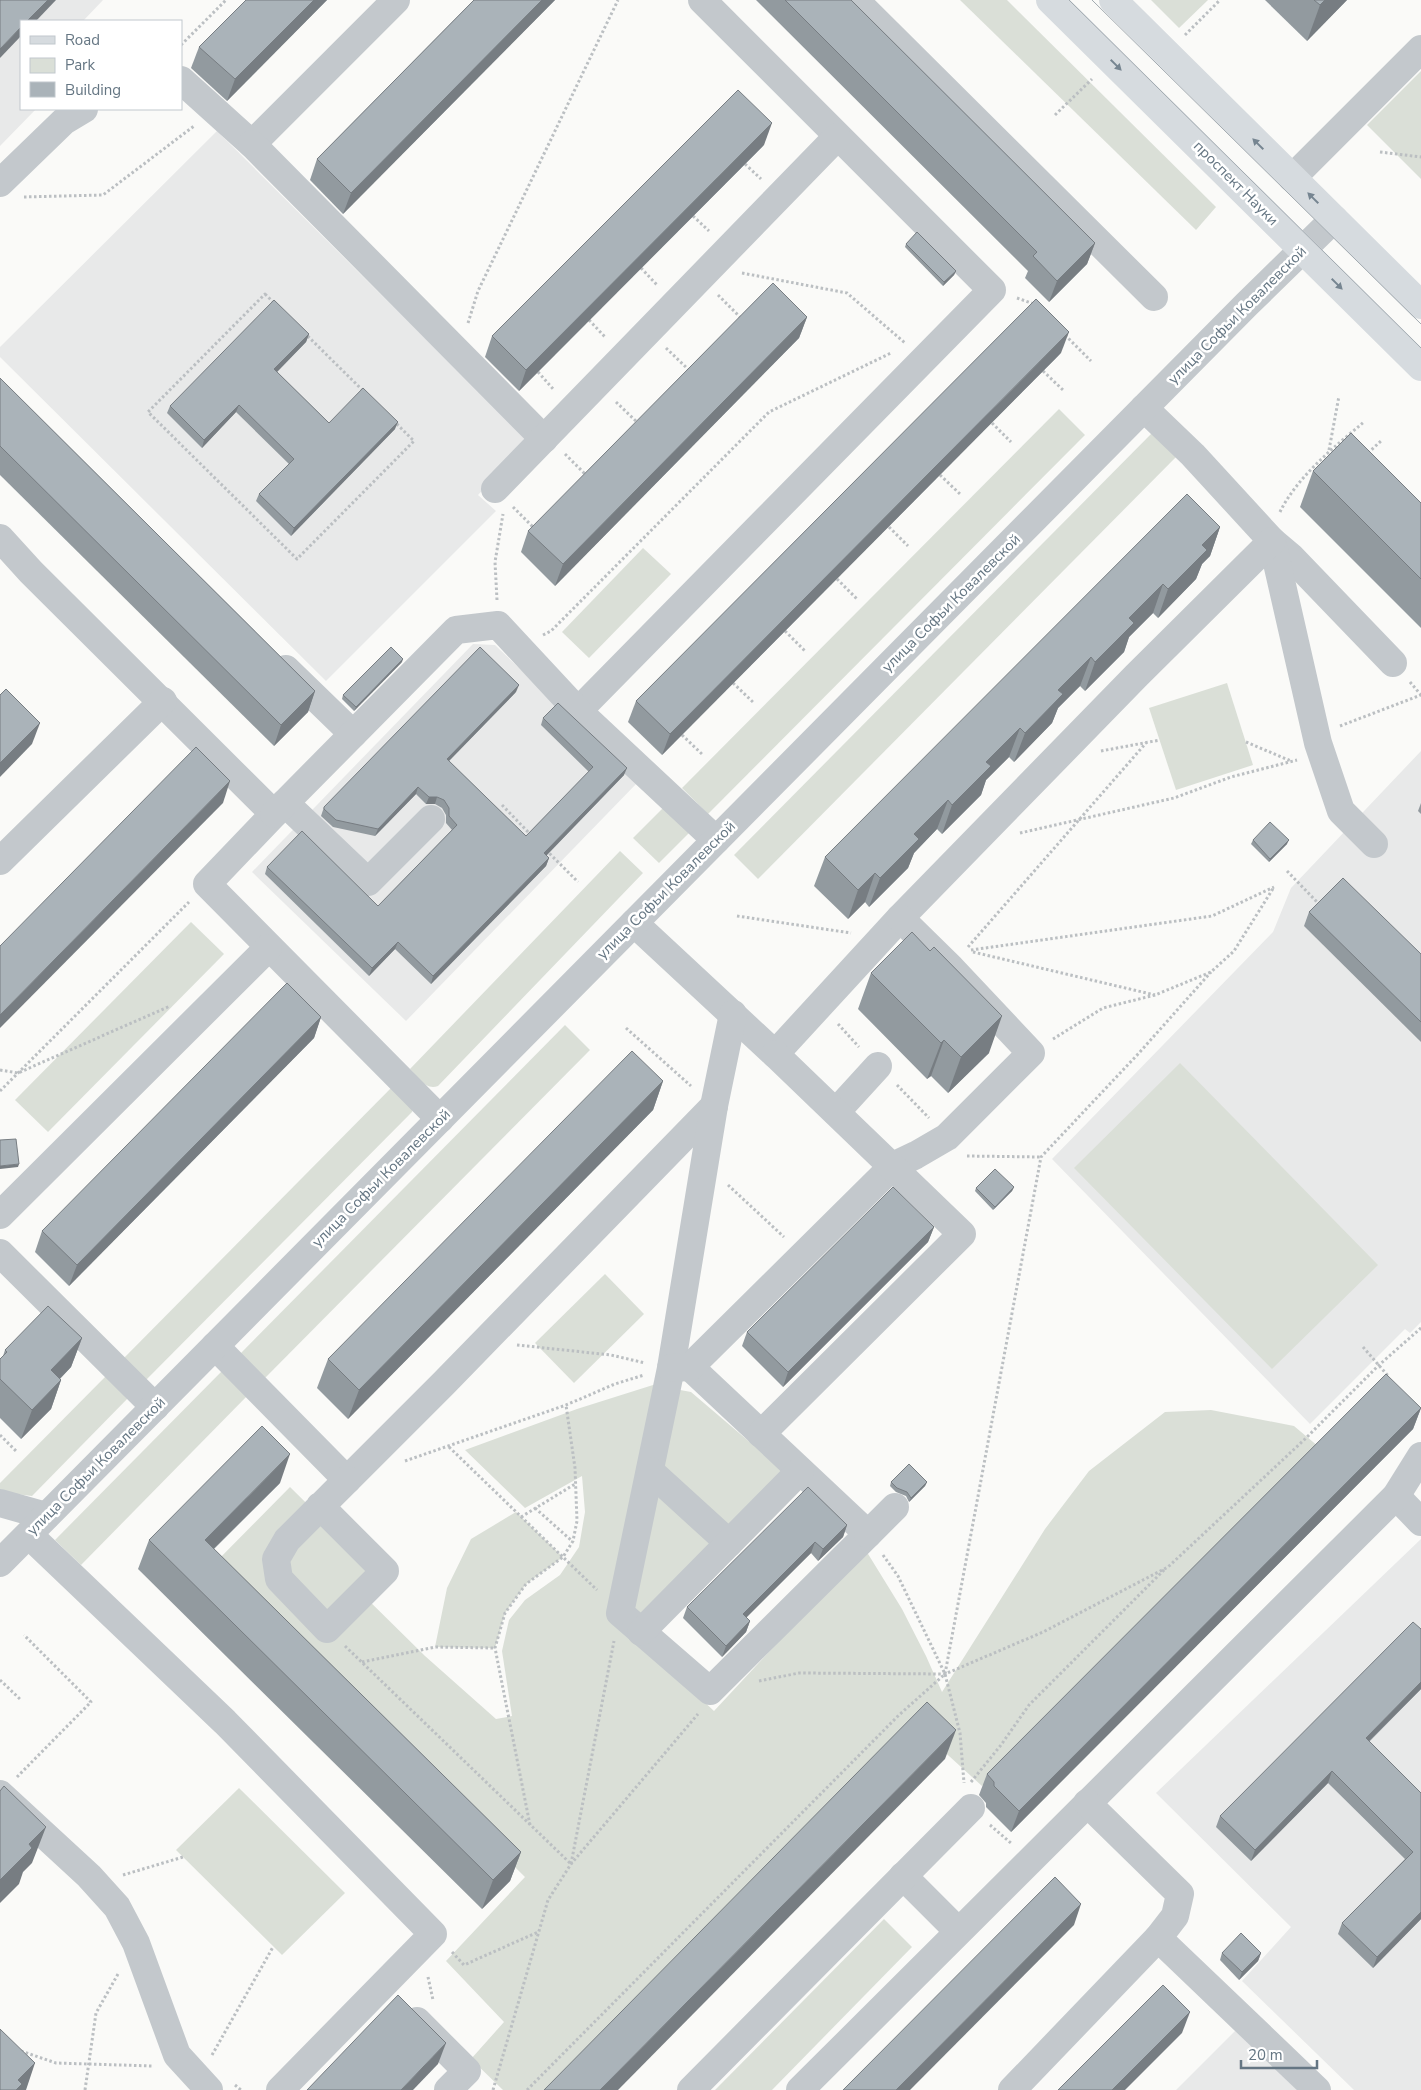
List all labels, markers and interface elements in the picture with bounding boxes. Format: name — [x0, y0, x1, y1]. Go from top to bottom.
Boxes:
legend — [20, 20, 182, 110]
text: Road — [65, 30, 100, 50]
text: Park — [65, 55, 95, 75]
one-way arrow — [1110, 59, 1122, 71]
text: Building — [65, 80, 121, 100]
street label: проспект Науки — [1189, 136, 1283, 230]
one-way arrow — [1252, 138, 1264, 150]
one-way arrow — [1307, 192, 1319, 204]
street label: улица Софьи Ковалевской — [1163, 241, 1311, 389]
one-way arrow — [1331, 278, 1343, 290]
street label: улица Софьи Ковалевской — [877, 529, 1025, 677]
street label: улица Софьи Ковалевской — [592, 816, 740, 964]
street label: улица Софьи Ковалевской — [307, 1104, 455, 1252]
street label: улица Софьи Ковалевской — [22, 1392, 170, 1540]
scale bar — [1241, 2038, 1317, 2070]
text: 20 m — [1248, 2045, 1283, 2065]

